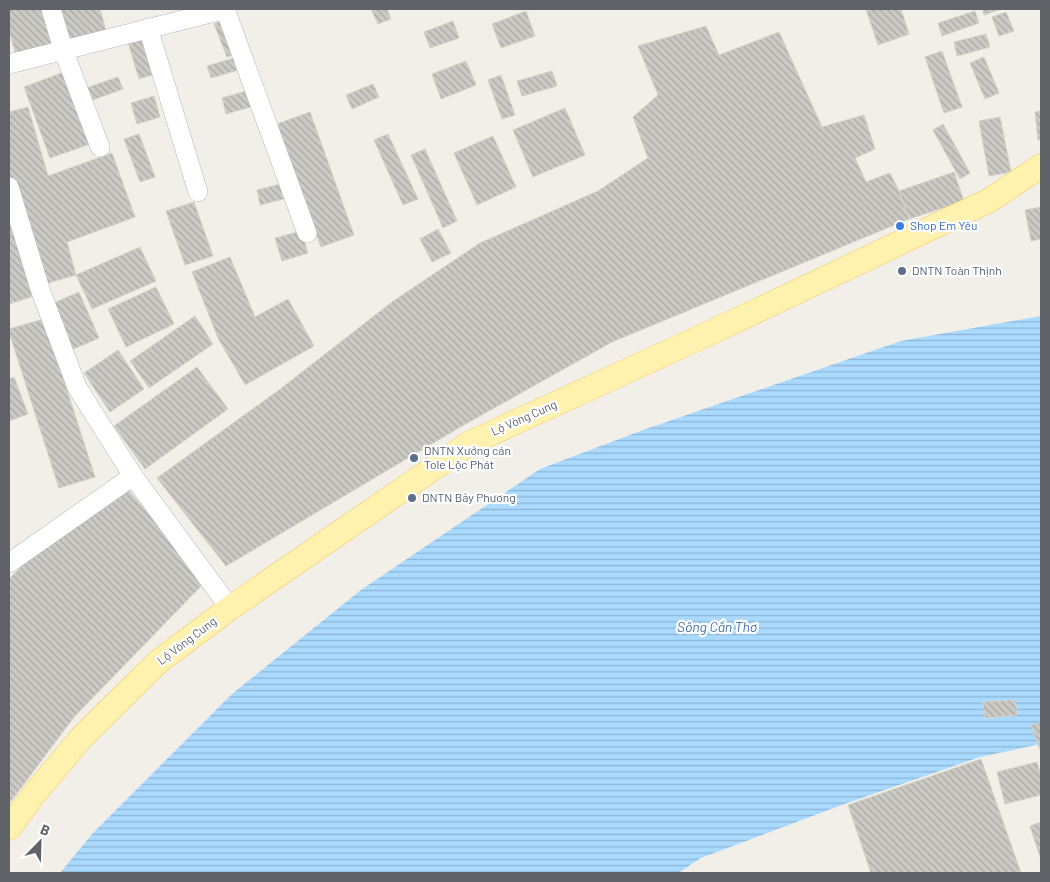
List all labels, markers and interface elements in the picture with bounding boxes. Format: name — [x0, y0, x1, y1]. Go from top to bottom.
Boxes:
place label: Shop Em Yêu — [910, 218, 977, 232]
marker: Shop Em Yêu — [894, 220, 906, 232]
place label: DNTN Toàn Thịnh — [912, 263, 1002, 277]
marker: DNTN Toàn Thịnh — [896, 265, 908, 277]
street label: Lộ Vòng Cung — [489, 396, 559, 438]
place label: DNTN Xưởng cán Tole Lộc Phát — [424, 443, 511, 471]
marker: DNTN Xưởng cán Tole Lộc Phát — [408, 452, 420, 464]
place label: DNTN Bảy Phương — [422, 490, 516, 504]
marker: DNTN Bảy Phương — [406, 492, 418, 504]
street label: Lộ Vòng Cung — [154, 613, 219, 667]
water label: Sông Cần Thơ — [677, 618, 757, 635]
north arrow — [15, 817, 65, 867]
text: B — [38, 820, 53, 839]

